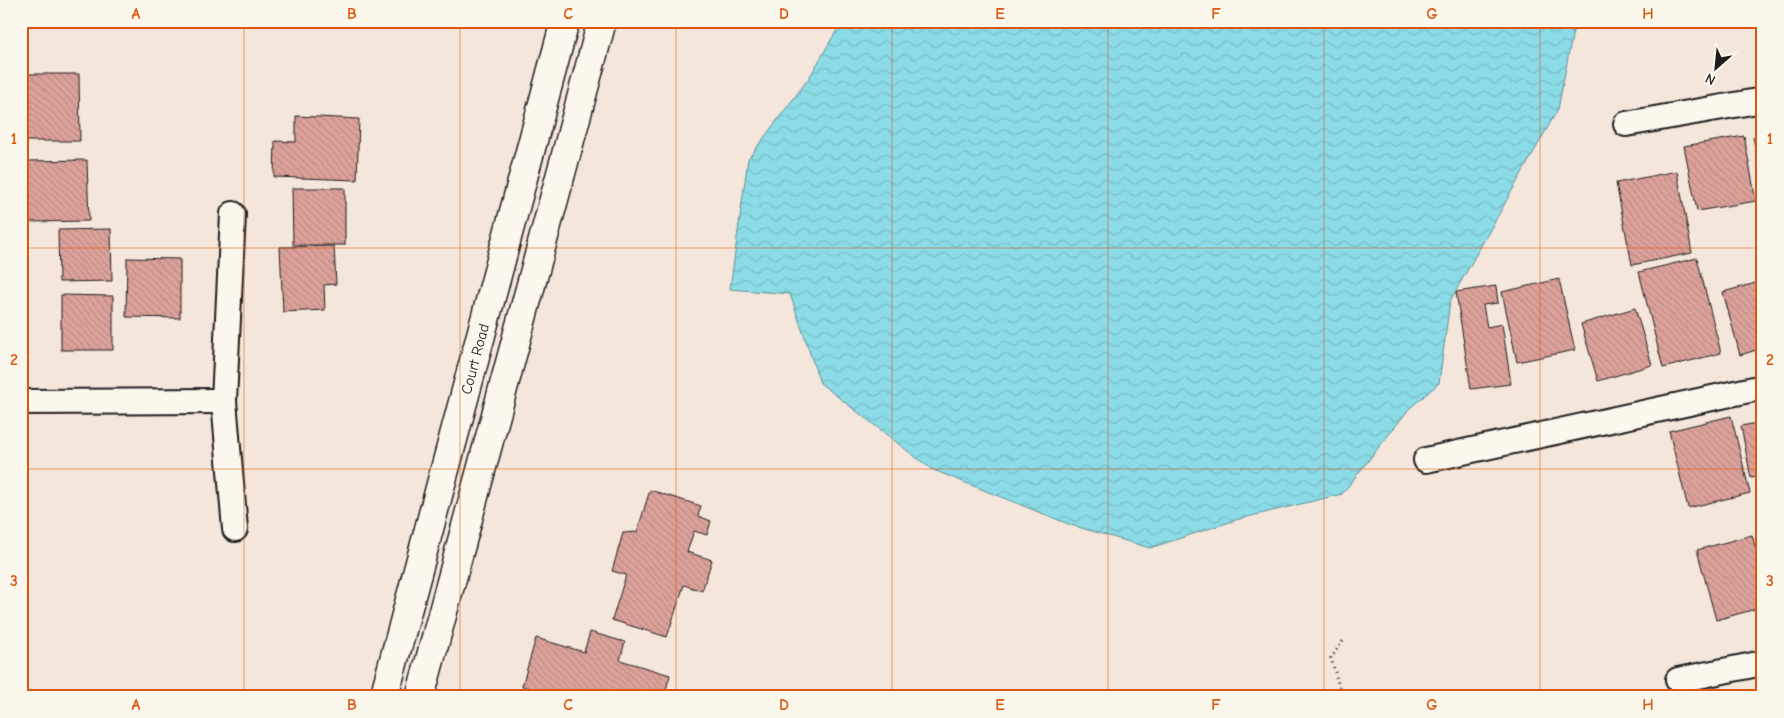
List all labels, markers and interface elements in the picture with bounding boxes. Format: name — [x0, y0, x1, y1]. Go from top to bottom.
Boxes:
text: A — [132, 5, 141, 23]
text: B — [347, 5, 357, 23]
text: C — [563, 5, 573, 23]
text: D — [779, 5, 789, 23]
text: E — [995, 5, 1005, 23]
text: F — [1211, 5, 1221, 23]
text: G — [1426, 5, 1438, 23]
text: H — [1642, 5, 1654, 23]
north arrow — [1692, 42, 1742, 92]
text: N — [1702, 69, 1718, 89]
text: 1 — [11, 130, 17, 148]
text: 1 — [1767, 130, 1773, 148]
street label: Court Road — [457, 322, 493, 396]
text: 2 — [10, 351, 18, 369]
text: 2 — [1766, 351, 1774, 369]
text: 3 — [10, 572, 18, 590]
text: 3 — [1766, 572, 1774, 590]
text: A — [132, 696, 141, 714]
text: B — [347, 696, 357, 714]
text: C — [563, 696, 573, 714]
text: D — [779, 696, 789, 714]
text: E — [995, 696, 1005, 714]
text: F — [1211, 696, 1221, 714]
text: G — [1426, 696, 1438, 714]
text: H — [1642, 696, 1654, 714]

